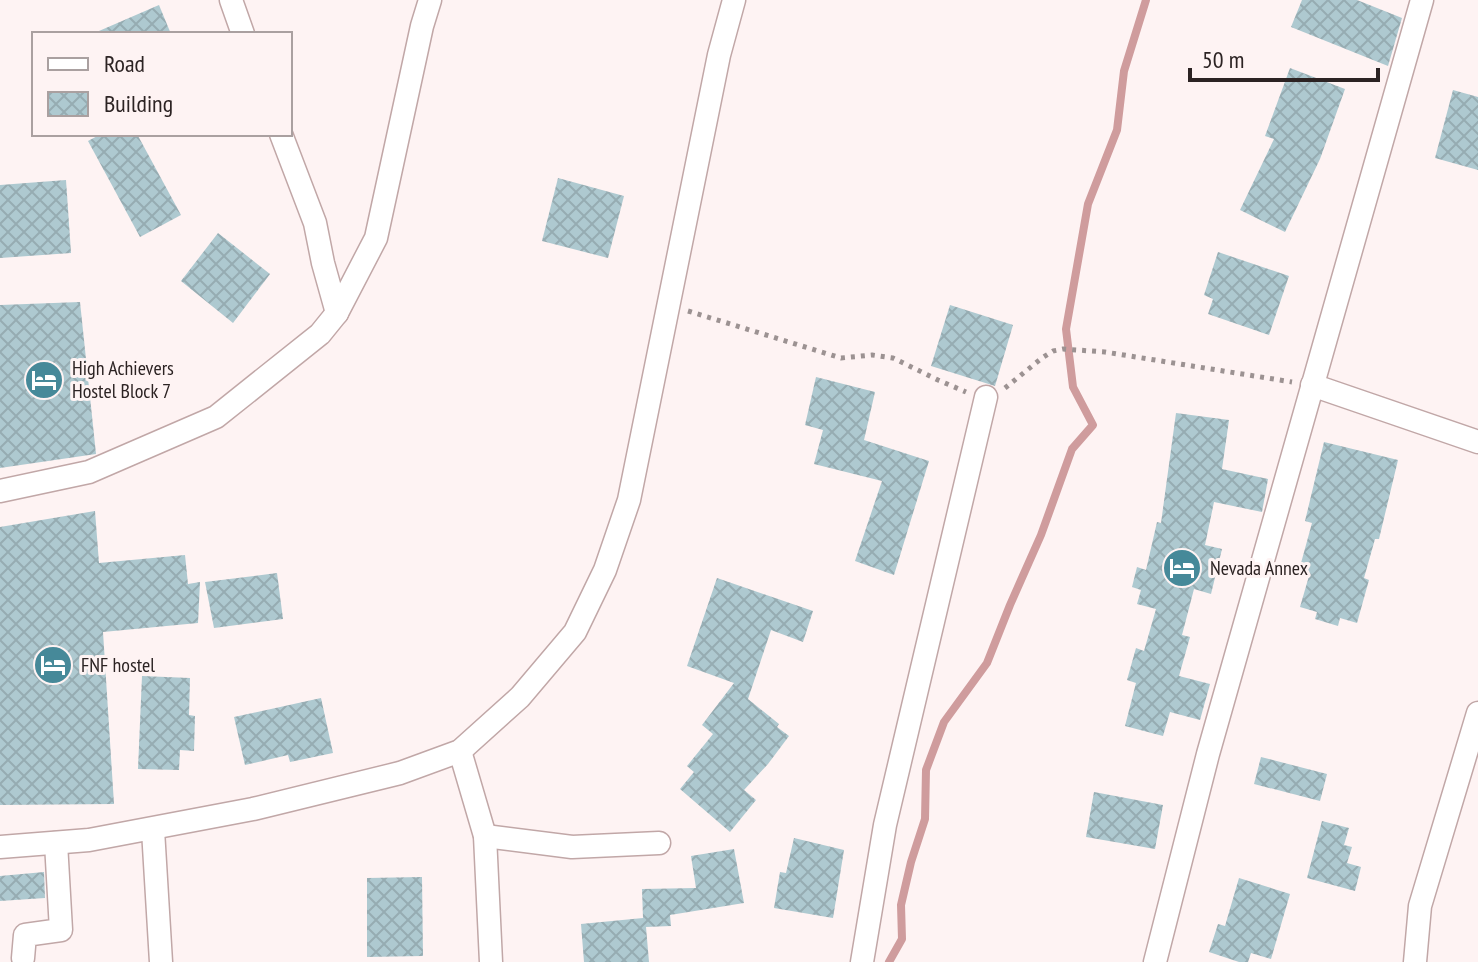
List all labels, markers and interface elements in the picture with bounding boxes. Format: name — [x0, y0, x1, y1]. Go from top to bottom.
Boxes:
legend — [32, 32, 292, 136]
scale bar — [1190, 32, 1378, 82]
text: 50 m — [1202, 44, 1244, 75]
text: Road — [104, 48, 145, 79]
text: Building — [104, 88, 173, 119]
place label: High Achievers Hostel Block 7 — [72, 355, 174, 404]
hotel icon: High Achievers Hostel Block 7 — [23, 359, 65, 401]
hotel icon: Nevada Annex — [1161, 547, 1203, 589]
place label: Nevada Annex — [1210, 555, 1308, 581]
hotel icon: FNF hostel — [32, 644, 74, 686]
place label: FNF hostel — [81, 652, 155, 678]

